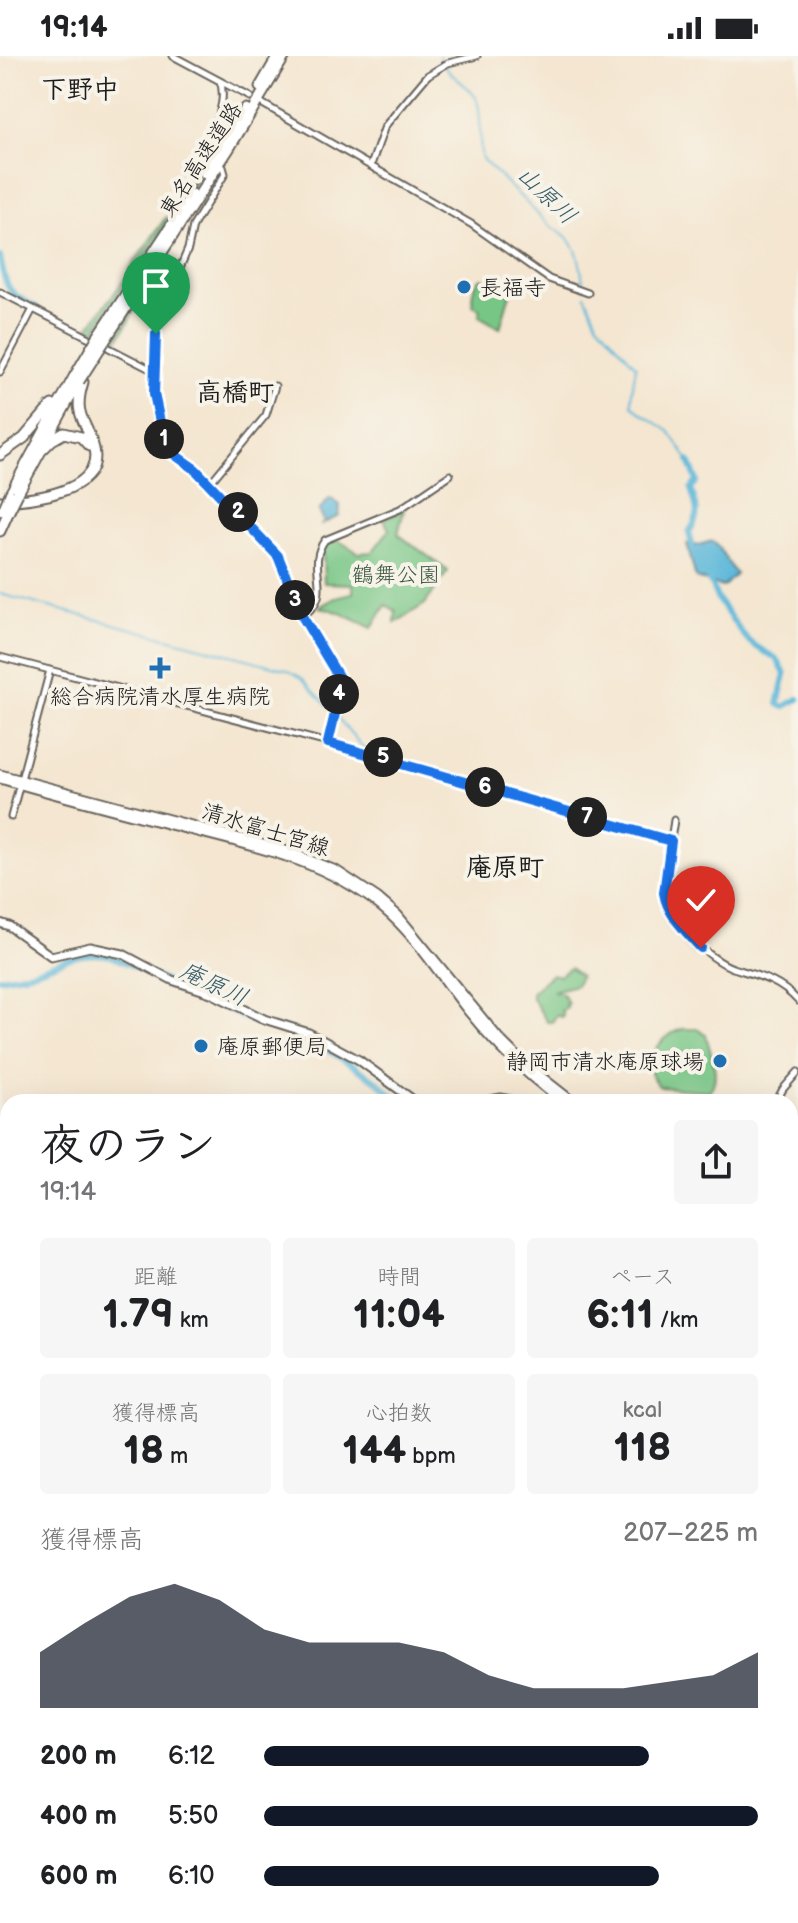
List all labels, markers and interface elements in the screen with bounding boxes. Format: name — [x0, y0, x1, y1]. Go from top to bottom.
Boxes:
text: 19:14 — [40, 10, 108, 46]
district label: 下野中 — [41, 75, 119, 106]
street label: 東名高速道路 — [154, 97, 249, 223]
water label: 山原川 — [511, 160, 583, 231]
pin — [122, 252, 190, 334]
icon: arrive — [134, 264, 178, 308]
place label: 長福寺 — [480, 275, 546, 302]
marker: 長福寺 — [455, 278, 473, 296]
district label: 高橋町 — [196, 378, 274, 409]
pin: 1 — [144, 419, 184, 459]
text: 1 — [159, 425, 169, 452]
pin: 2 — [218, 492, 258, 532]
text: 2 — [231, 498, 245, 525]
park label: 鶴舞公園 — [352, 562, 440, 589]
pin: 3 — [275, 580, 315, 620]
text: 3 — [289, 586, 301, 613]
marker: 総合病院清水厚生病院 — [149, 657, 171, 679]
pin: 4 — [319, 674, 359, 714]
text: 4 — [333, 680, 345, 707]
place label: 総合病院清水厚生病院 — [50, 684, 270, 711]
pin: 5 — [363, 737, 403, 777]
text: 5 — [377, 743, 389, 770]
pin: 6 — [465, 767, 505, 807]
text: 6 — [478, 773, 492, 800]
pin: 7 — [567, 797, 607, 837]
street label: 清水富士宮線 — [198, 798, 333, 863]
text: 7 — [581, 803, 593, 830]
district label: 庵原町 — [466, 853, 544, 884]
pin — [667, 866, 735, 948]
icon: check — [679, 878, 723, 922]
water label: 庵原川 — [175, 956, 253, 1013]
place label: 庵原郵便局 — [217, 1034, 327, 1061]
marker: 庵原郵便局 — [192, 1037, 210, 1055]
place label: 静岡市清水庵原球場 — [506, 1049, 704, 1076]
marker: 静岡市清水庵原球場 — [711, 1052, 729, 1070]
text: 夜のラン — [40, 1120, 216, 1173]
button: share — [674, 1120, 758, 1204]
text: 19:14 — [40, 1177, 96, 1208]
text: 距離 — [134, 1264, 178, 1291]
text: 時間 — [377, 1264, 421, 1291]
text: ペース — [610, 1264, 675, 1291]
text: 1.79 — [103, 1291, 174, 1339]
text: 11:04 — [353, 1291, 445, 1339]
text: 6:11 — [586, 1291, 654, 1339]
text: km — [174, 1307, 209, 1334]
text: /km — [654, 1307, 699, 1334]
text: kcal — [623, 1397, 662, 1424]
text: 獲得標高 — [112, 1400, 200, 1427]
text: 心拍数 — [366, 1400, 432, 1427]
text: 118 — [613, 1424, 671, 1472]
text: 18 — [123, 1427, 164, 1475]
text: 144 — [342, 1427, 406, 1475]
text: m — [164, 1443, 188, 1470]
text: bpm — [406, 1443, 456, 1470]
text: 207–225 m — [623, 1518, 758, 1549]
text: 獲得標高 — [40, 1525, 144, 1556]
text: 200 m — [40, 1741, 117, 1772]
text: 6:12 — [168, 1741, 215, 1772]
text: 400 m — [40, 1801, 117, 1832]
text: 5:50 — [168, 1801, 218, 1832]
text: 600 m — [40, 1861, 117, 1892]
text: 6:10 — [168, 1861, 215, 1892]

